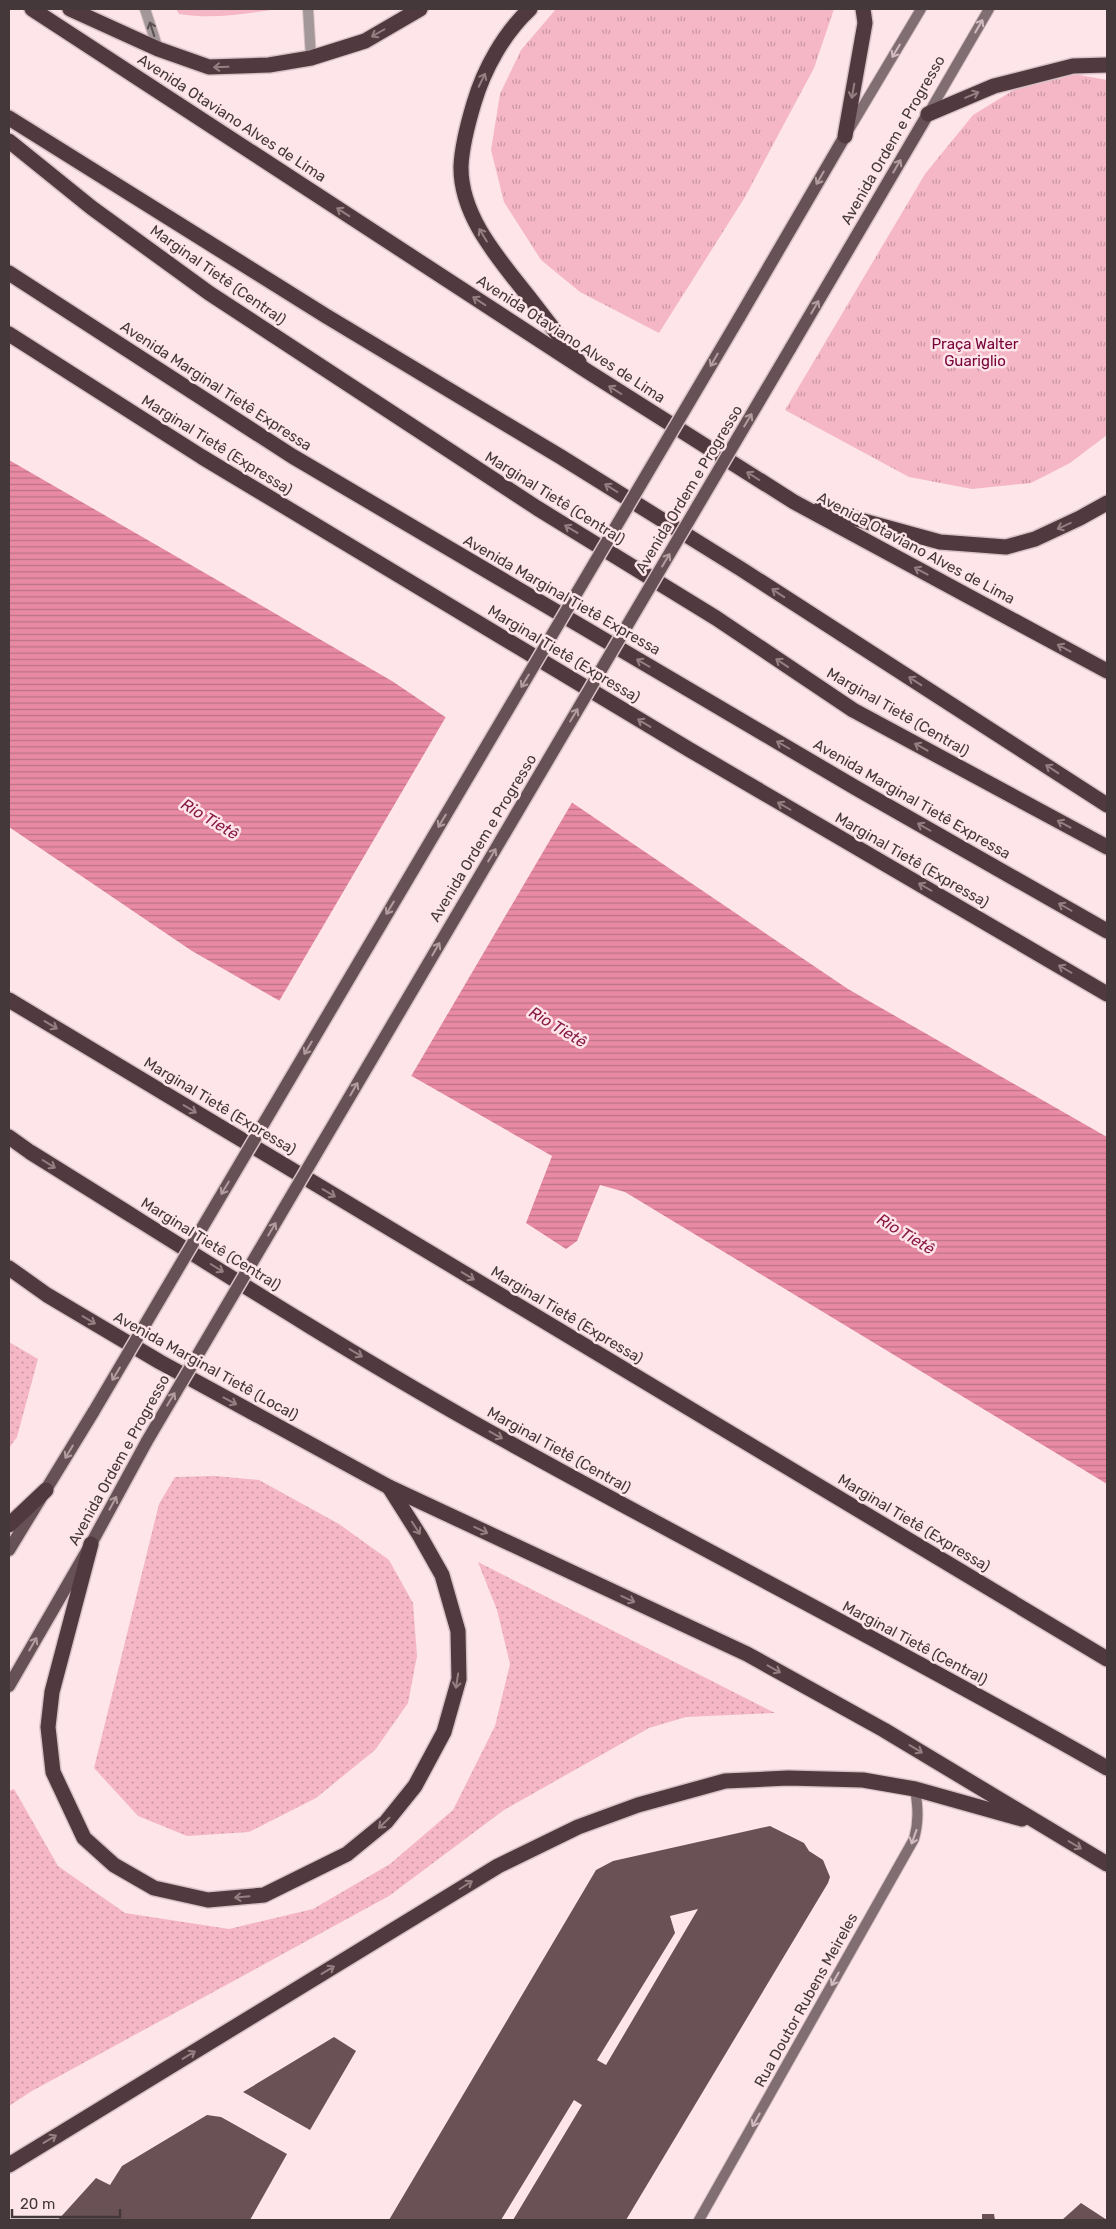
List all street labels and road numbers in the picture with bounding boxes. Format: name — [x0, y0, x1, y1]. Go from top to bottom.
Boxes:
street label: Avenida Otaviano Alves de Lima — [134, 50, 330, 186]
street label: Avenida Ordem e Progresso — [837, 52, 949, 228]
street label: Marginal Tietê (Central) — [147, 221, 289, 329]
street label: Avenida Otaviano Alves de Lima — [473, 271, 669, 407]
street label: Avenida Marginal Tietê Expressa — [117, 317, 315, 455]
street label: Marginal Tietê (Expressa) — [138, 391, 296, 499]
street label: Avenida Ordem e Progresso — [632, 402, 746, 576]
street label: Marginal Tietê (Central) — [482, 448, 628, 548]
street label: Avenida Otaviano Alves de Lima — [814, 488, 1018, 608]
street label: Avenida Marginal Tietê Expressa — [460, 531, 664, 659]
street label: Marginal Tietê (Expressa) — [485, 601, 643, 707]
street label: Marginal Tietê (Central) — [824, 664, 972, 760]
street label: Avenida Marginal Tietê Expressa — [810, 735, 1014, 863]
street label: Avenida Ordem e Progresso — [426, 751, 540, 925]
street label: Marginal Tietê (Expressa) — [832, 809, 992, 911]
street label: Marginal Tietê (Expressa) — [141, 1053, 299, 1159]
street label: Marginal Tietê (Central) — [138, 1194, 284, 1294]
street label: Marginal Tietê (Expressa) — [488, 1262, 646, 1368]
street label: Avenida Marginal Tietê (Local) — [111, 1308, 301, 1424]
street label: Avenida Ordem e Progresso — [65, 1372, 173, 1548]
street label: Marginal Tietê (Central) — [484, 1403, 634, 1497]
street label: Marginal Tietê (Expressa) — [835, 1470, 993, 1576]
street label: Marginal Tietê (Central) — [839, 1597, 991, 1689]
street label: Rua Doutor Rubens Meireles — [750, 1909, 862, 2090]

